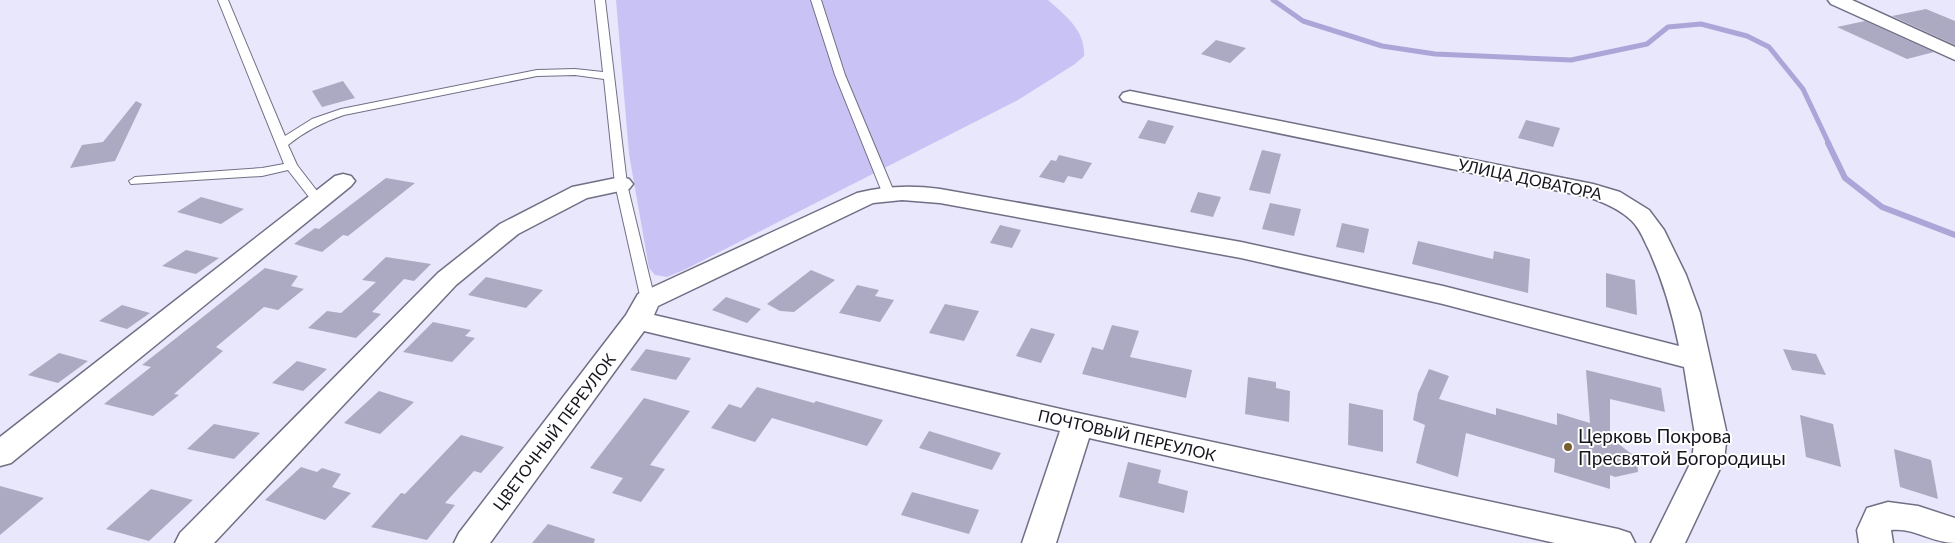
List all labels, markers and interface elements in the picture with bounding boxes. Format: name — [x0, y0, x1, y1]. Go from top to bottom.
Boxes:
street label: УЛИЦА ДОВАТОРА — [1456, 154, 1604, 203]
street label: ЦВЕТОЧНЫЙ ПЕРЕУЛОК — [488, 349, 619, 514]
street label: ПОЧТОВЫЙ ПЕРЕУЛОК — [1036, 405, 1218, 464]
place label: Церковь Покрова Пресвятой Богородицы — [1578, 424, 1786, 469]
marker: Церковь Покрова Пресвятой Богородицы — [1562, 441, 1574, 453]

